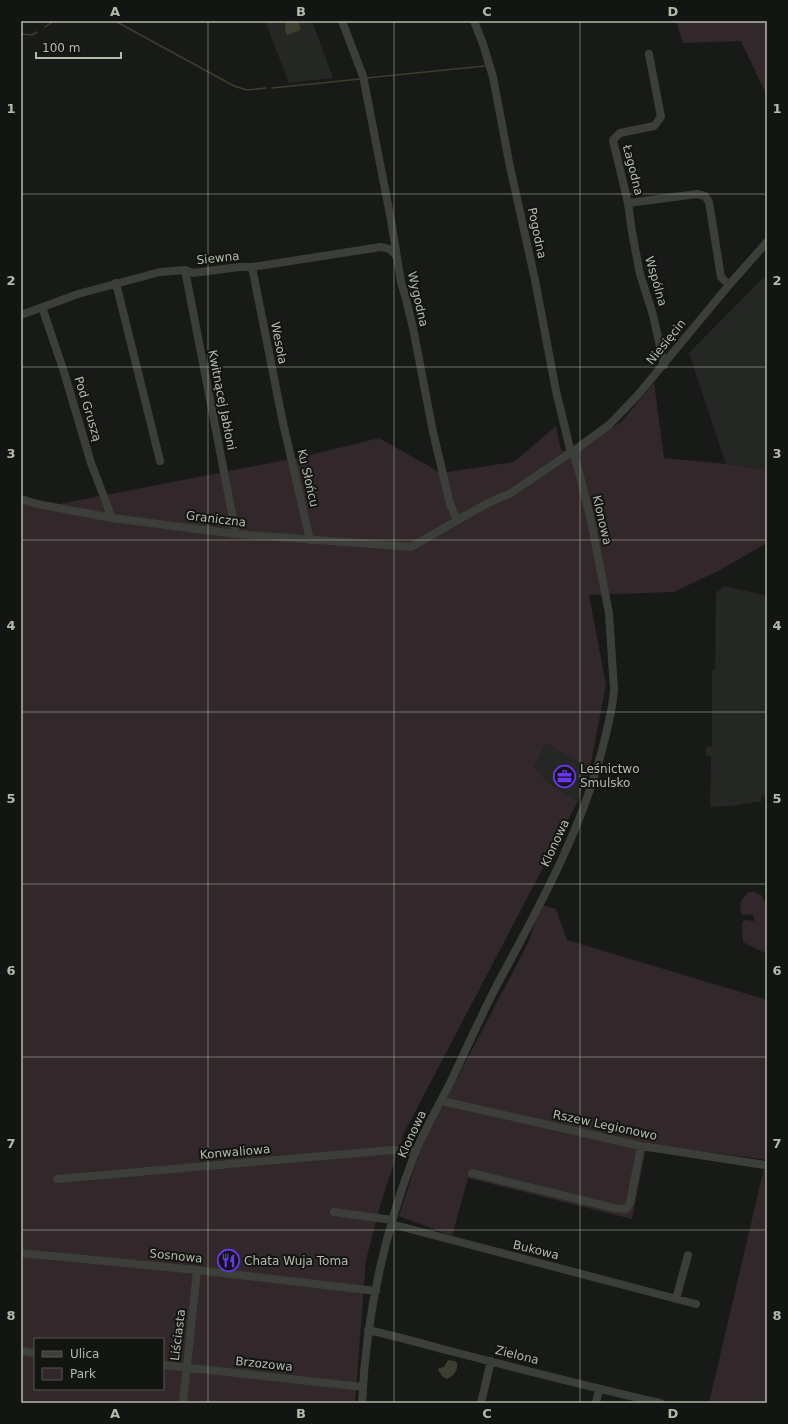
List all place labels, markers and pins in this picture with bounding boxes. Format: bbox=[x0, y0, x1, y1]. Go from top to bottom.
place label: Leśnictwo Smulsko bbox=[580, 762, 640, 790]
office icon: Leśnictwo Smulsko bbox=[551, 763, 577, 789]
restaurant icon: Chata Wuja Toma bbox=[216, 1248, 242, 1274]
place label: Chata Wuja Toma bbox=[244, 1254, 348, 1268]

